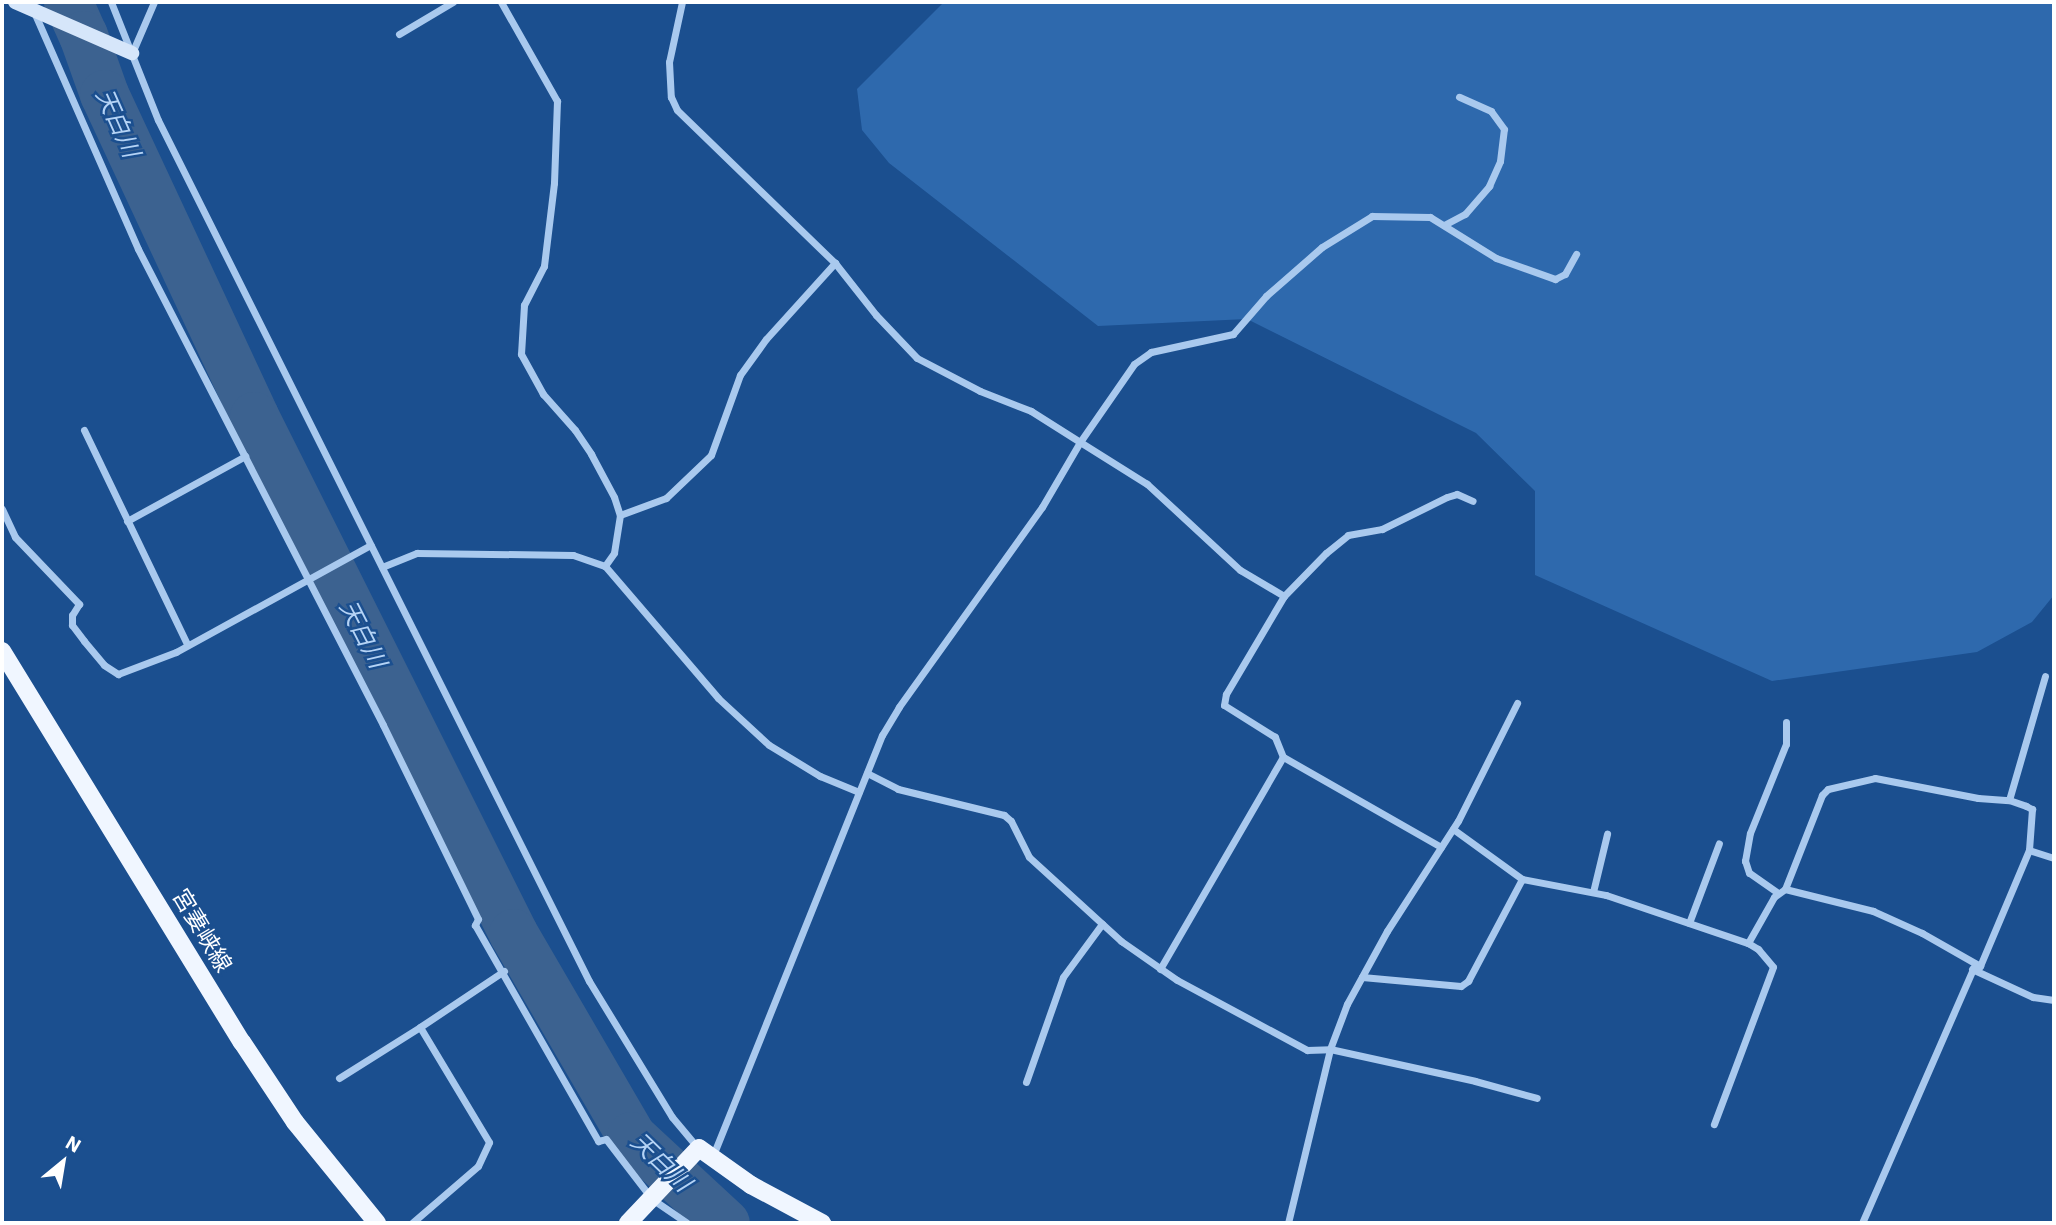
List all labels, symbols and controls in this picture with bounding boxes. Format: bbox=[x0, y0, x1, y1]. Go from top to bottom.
water label: 天白川 bbox=[90, 84, 146, 162]
water label: 天白川 bbox=[334, 595, 392, 673]
street label: 宮妻峡線 bbox=[167, 883, 239, 977]
north arrow bbox=[28, 1127, 98, 1197]
water label: 天白川 bbox=[625, 1127, 697, 1197]
text: N bbox=[62, 1130, 85, 1158]

